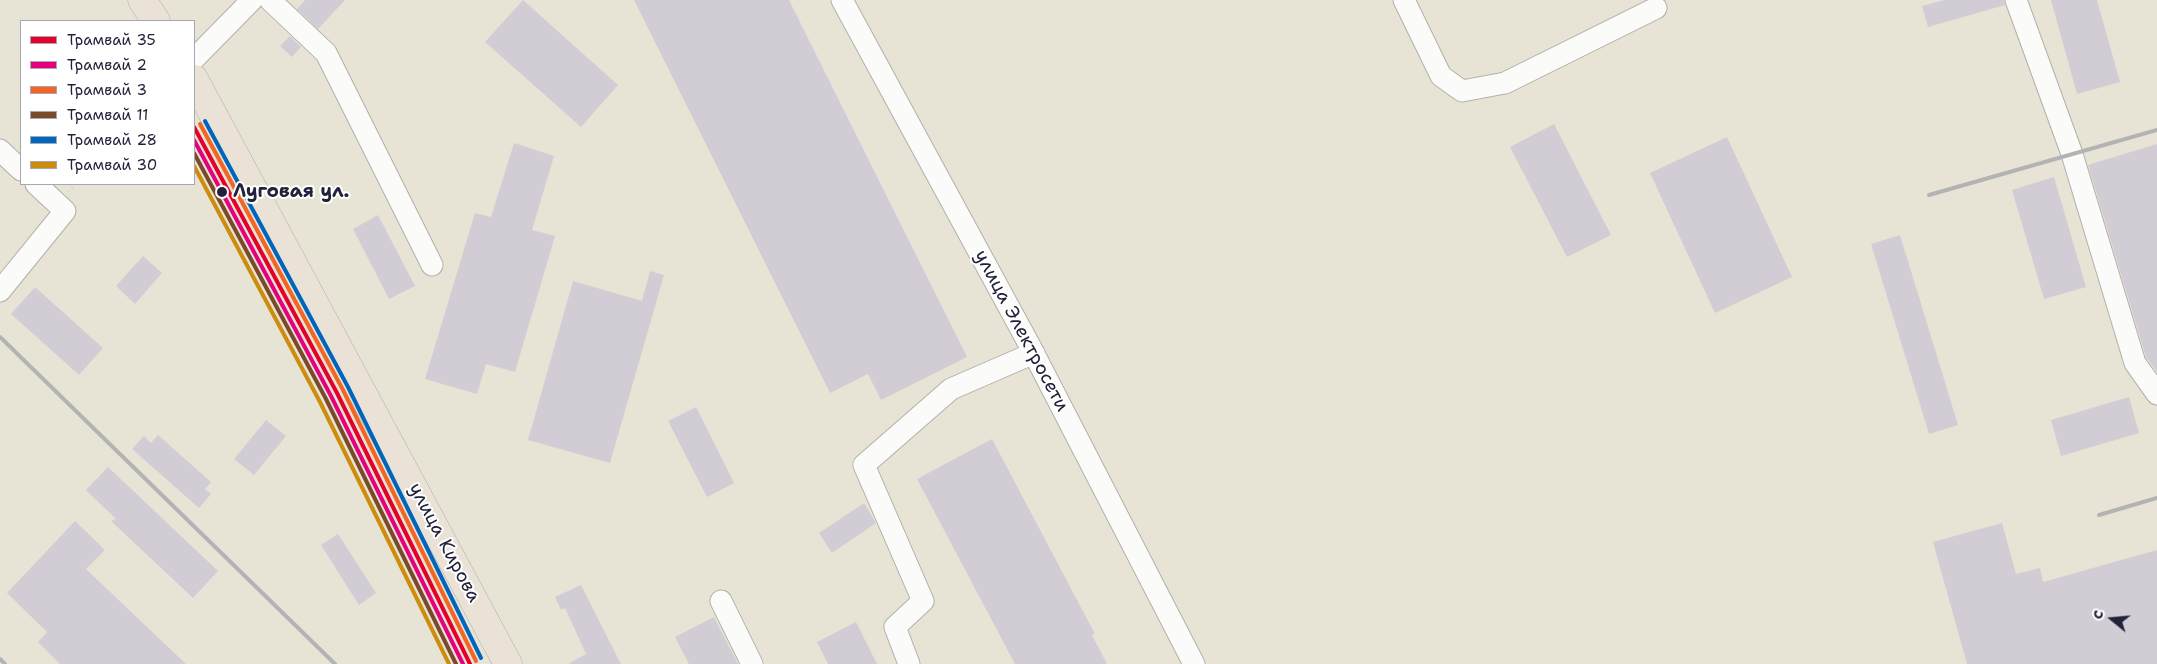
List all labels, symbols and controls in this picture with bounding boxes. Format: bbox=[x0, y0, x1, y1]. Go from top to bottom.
legend bbox=[20, 20, 195, 185]
text: Трамвай 35 bbox=[67, 30, 156, 50]
text: Трамвай 2 bbox=[67, 55, 147, 75]
text: Трамвай 3 bbox=[67, 80, 147, 100]
text: Трамвай 11 bbox=[67, 105, 148, 125]
text: Трамвай 28 bbox=[67, 130, 157, 150]
text: Трамвай 30 bbox=[67, 155, 157, 175]
place label: Луговая ул. bbox=[233, 181, 350, 203]
marker: Луговая ул. bbox=[215, 185, 229, 199]
street label: улица Электросети bbox=[969, 246, 1073, 416]
street label: улица Кирова bbox=[403, 479, 485, 607]
north arrow bbox=[2087, 594, 2137, 644]
text: С bbox=[2088, 608, 2108, 621]

